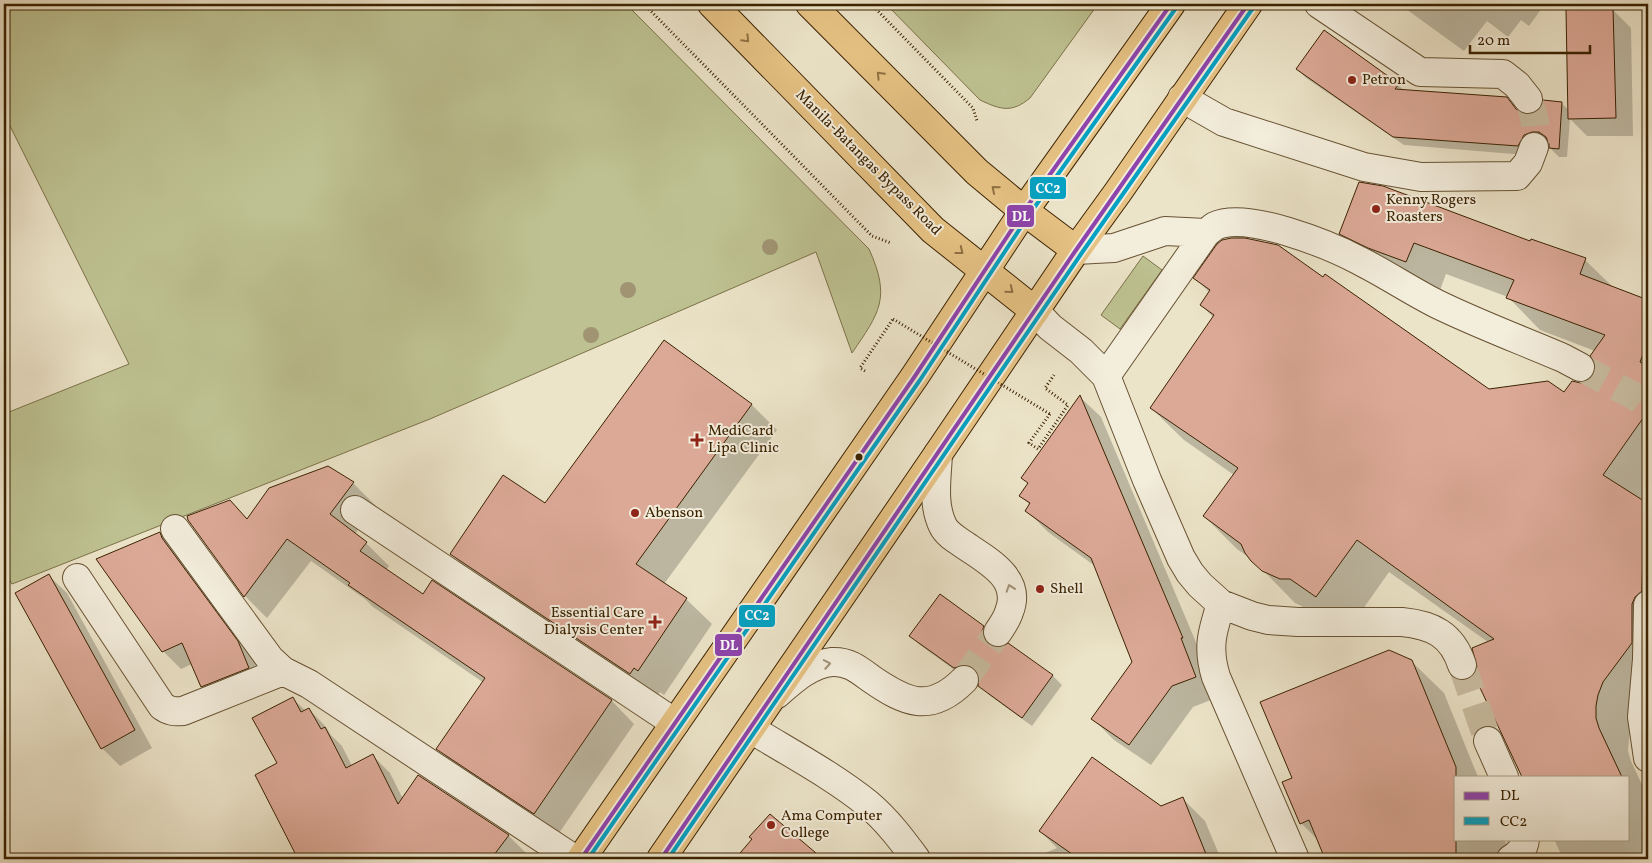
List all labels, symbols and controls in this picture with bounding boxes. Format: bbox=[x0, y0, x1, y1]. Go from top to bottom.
scale bar bbox=[1470, 22, 1590, 54]
text: 20 m bbox=[1477, 31, 1510, 52]
one-way arrow bbox=[740, 33, 749, 42]
place label: Petron bbox=[1362, 70, 1406, 91]
one-way arrow bbox=[877, 71, 886, 80]
marker: Petron bbox=[1346, 74, 1358, 86]
street label: Manila-Batangas Bypass Road bbox=[790, 85, 946, 241]
line badge: CC2 bbox=[1029, 176, 1067, 200]
text: CC2 bbox=[1035, 180, 1061, 199]
one-way arrow bbox=[992, 185, 1001, 194]
place label: Kenny Rogers Roasters bbox=[1386, 190, 1476, 228]
marker: Kenny Rogers Roasters bbox=[1370, 203, 1382, 215]
line badge: DL bbox=[1006, 204, 1035, 228]
text: DL bbox=[1012, 208, 1031, 227]
one-way arrow bbox=[954, 246, 963, 254]
one-way arrow bbox=[1004, 285, 1013, 294]
place label: MediCard Lipa Clinic bbox=[708, 421, 779, 459]
marker: MediCard Lipa Clinic bbox=[690, 433, 704, 447]
unlabelled marker bbox=[854, 452, 864, 462]
place label: Abenson bbox=[645, 503, 703, 524]
marker: Abenson bbox=[629, 507, 641, 519]
place label: Shell bbox=[1050, 579, 1083, 600]
marker: Shell bbox=[1034, 583, 1046, 595]
one-way arrow bbox=[1006, 584, 1016, 593]
place label: Essential Care Dialysis Center bbox=[544, 603, 644, 641]
line badge: CC2 bbox=[738, 604, 776, 628]
text: CC2 bbox=[744, 607, 770, 626]
marker: Essential Care Dialysis Center bbox=[648, 615, 662, 629]
line badge: DL bbox=[714, 633, 743, 657]
text: DL bbox=[720, 637, 739, 656]
one-way arrow bbox=[823, 659, 831, 669]
legend bbox=[1454, 776, 1630, 840]
text: DL bbox=[1500, 786, 1520, 807]
place label: Ama Computer College bbox=[781, 806, 882, 844]
text: CC2 bbox=[1500, 812, 1527, 833]
marker: Ama Computer College bbox=[765, 819, 777, 831]

